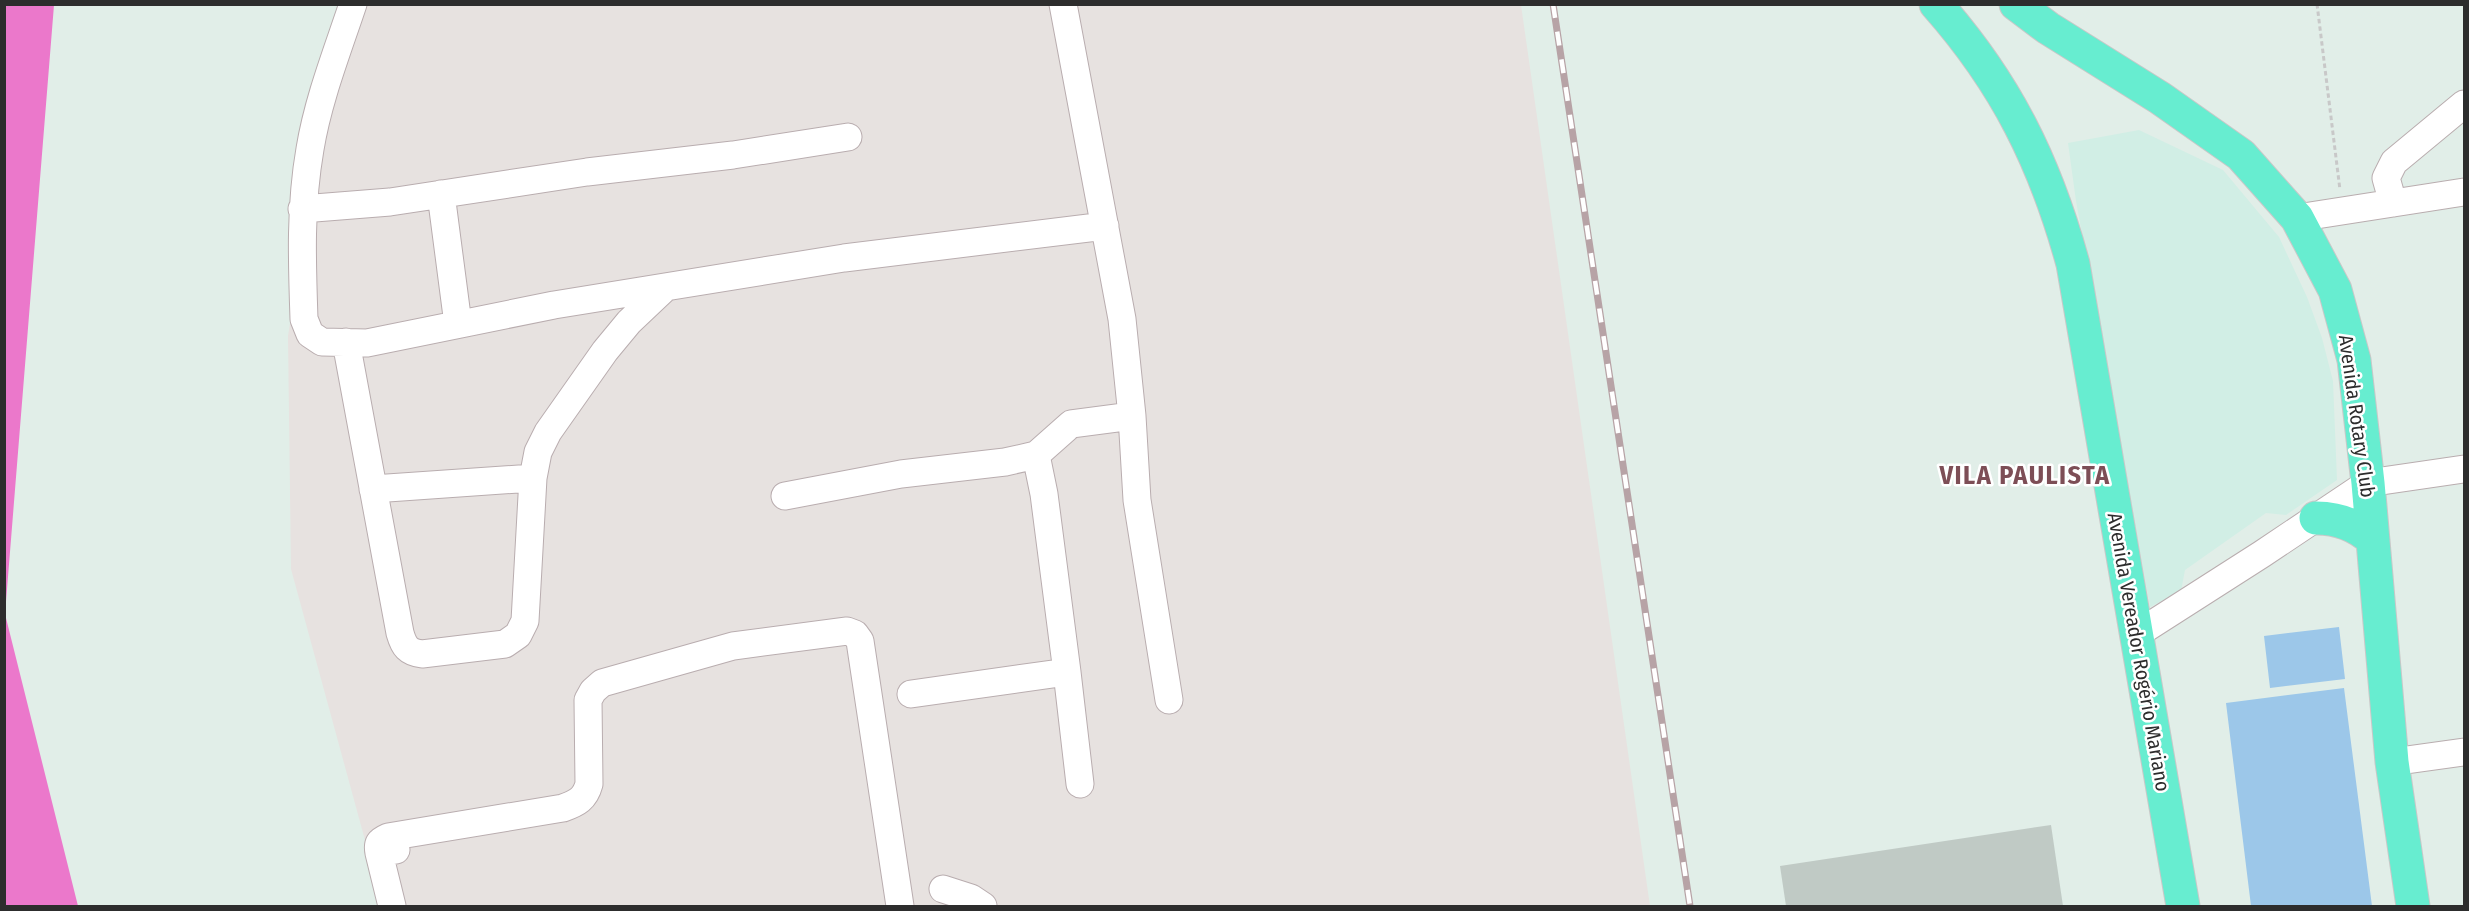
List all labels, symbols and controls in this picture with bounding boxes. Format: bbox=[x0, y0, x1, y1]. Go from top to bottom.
street label: Avenida Rotary Club bbox=[2334, 333, 2380, 499]
district label: VILA PAULISTA bbox=[1938, 460, 2111, 491]
street label: Avenida Vereador Rogério Mariano bbox=[2103, 511, 2175, 793]

